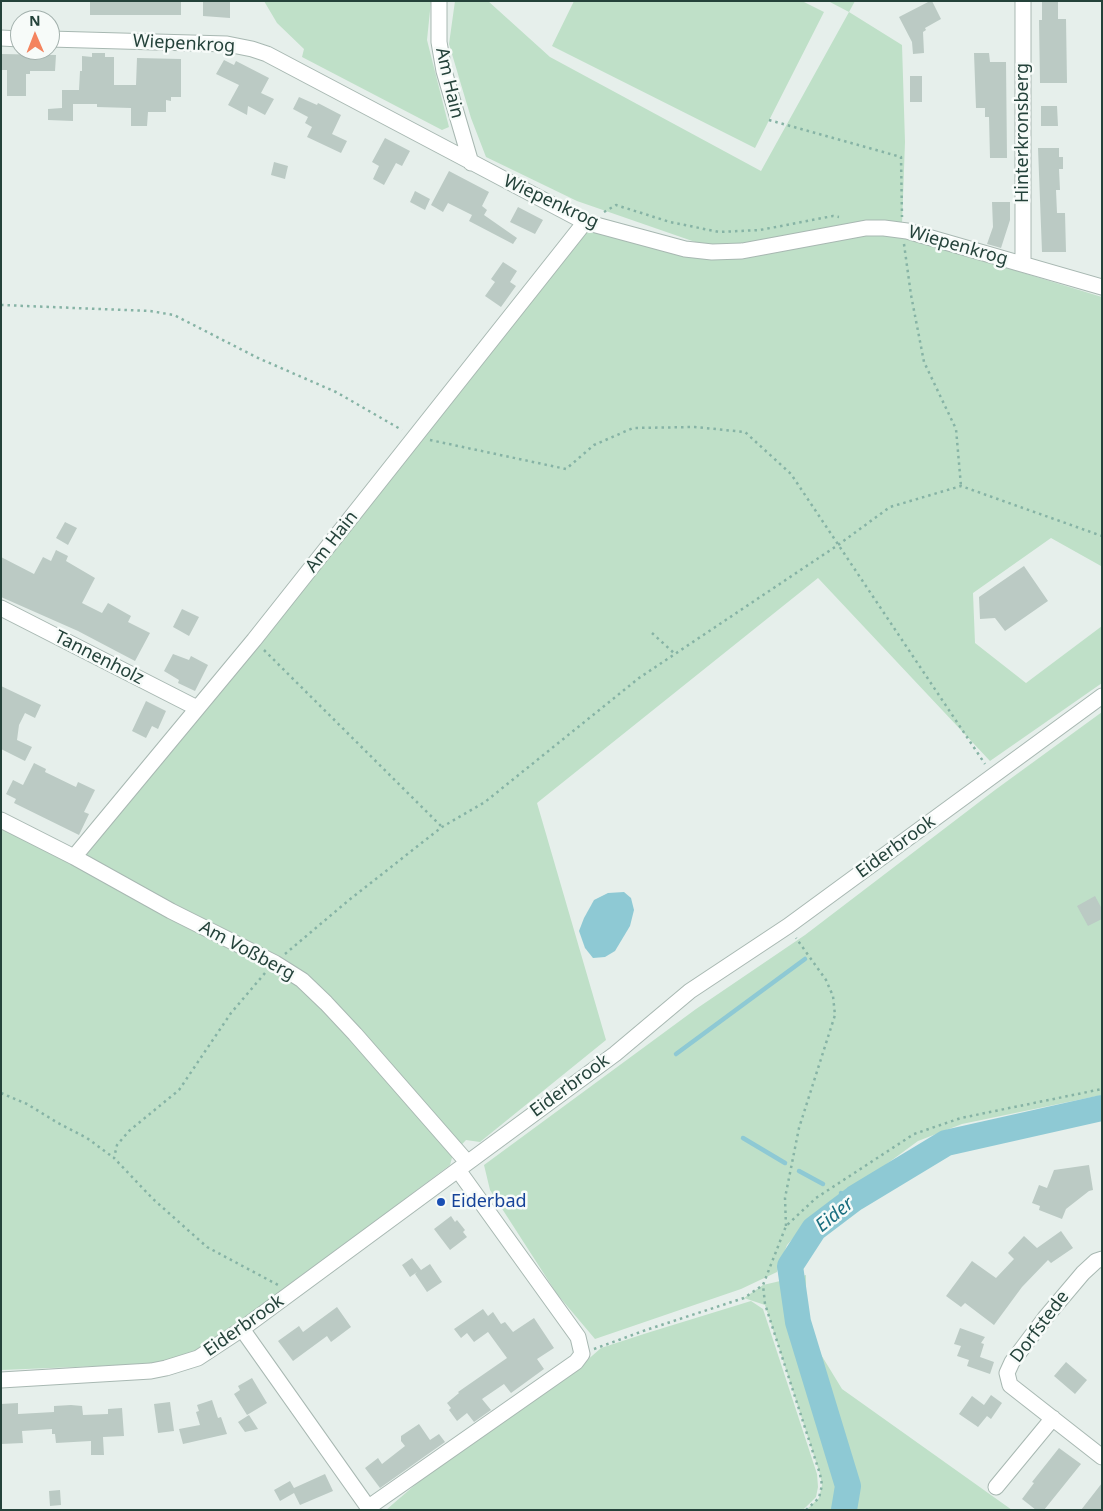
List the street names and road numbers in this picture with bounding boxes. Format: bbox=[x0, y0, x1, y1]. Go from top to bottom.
street label: Wiepenkrog bbox=[132, 31, 236, 57]
street label: Am Hain bbox=[430, 45, 468, 121]
street label: Hinterkronsberg bbox=[1012, 63, 1034, 203]
street label: Wiepenkrog bbox=[500, 171, 602, 233]
street label: Wiepenkrog bbox=[906, 221, 1010, 271]
street label: Am Hain bbox=[301, 507, 363, 577]
street label: Tannenholz bbox=[51, 626, 147, 690]
street label: Eiderbrook bbox=[852, 811, 940, 883]
street label: Am Voßberg bbox=[195, 917, 299, 985]
street label: Eiderbrook bbox=[526, 1050, 614, 1122]
street label: Dorfstede bbox=[1006, 1287, 1074, 1367]
street label: Eiderbrook bbox=[200, 1291, 288, 1361]

